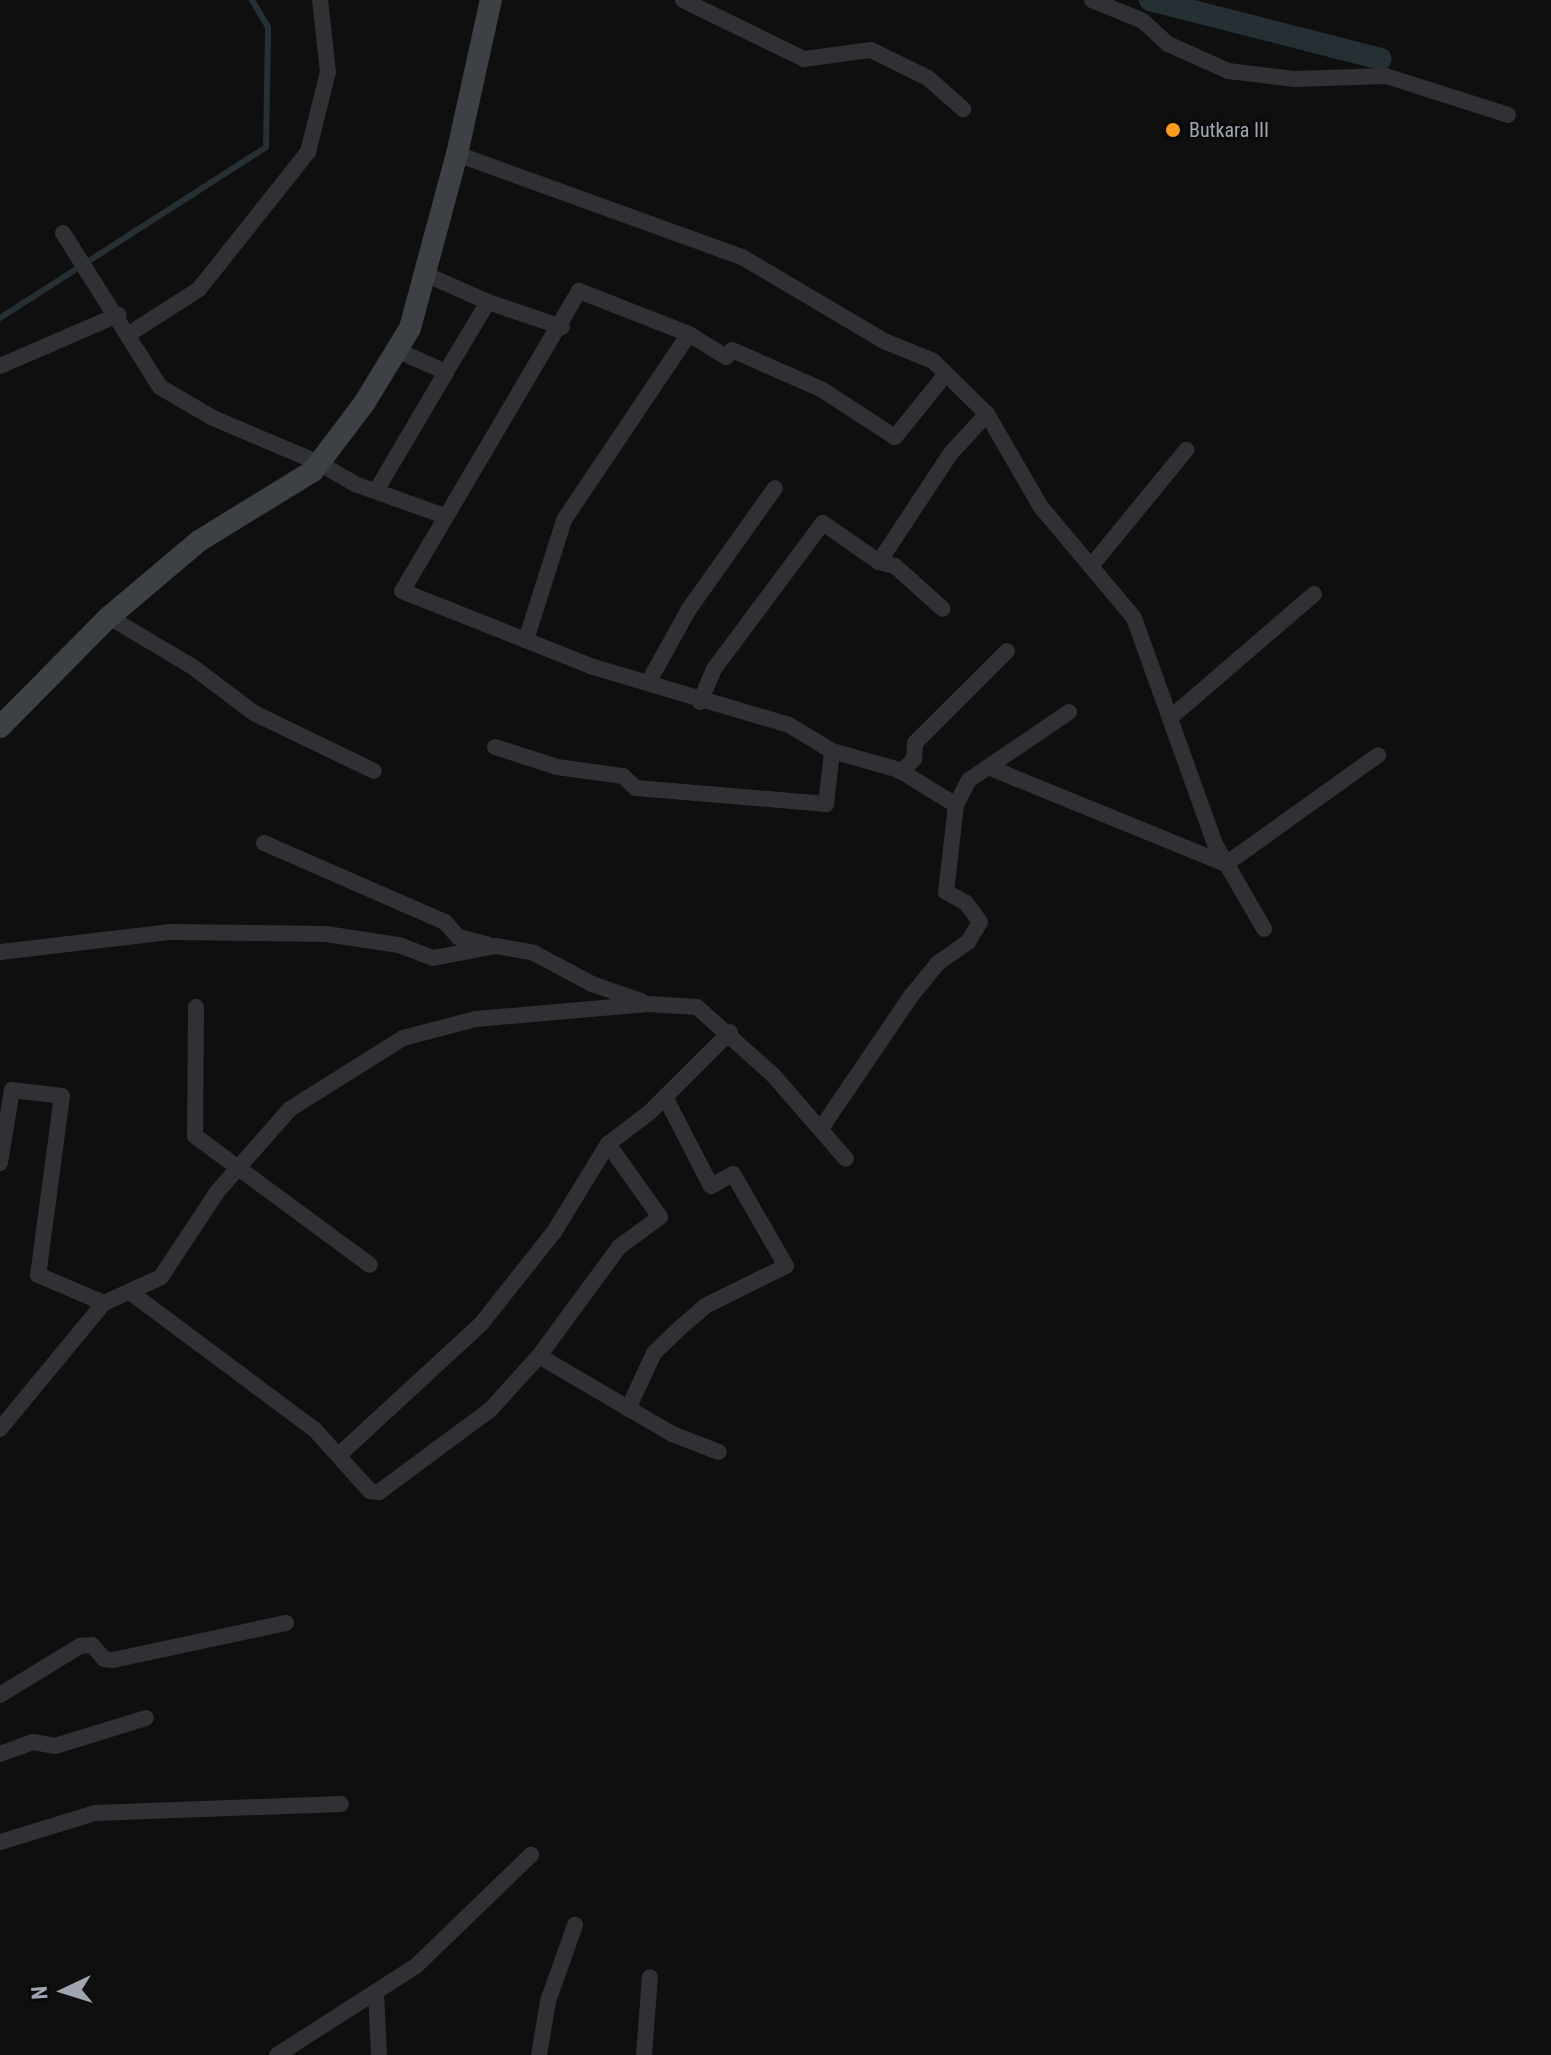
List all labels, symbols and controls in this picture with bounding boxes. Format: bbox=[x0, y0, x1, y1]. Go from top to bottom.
place label: Butkara III bbox=[1189, 118, 1269, 142]
marker: Butkara III bbox=[1164, 121, 1182, 139]
north arrow bbox=[24, 1951, 104, 2031]
text: N bbox=[27, 1985, 53, 2000]

